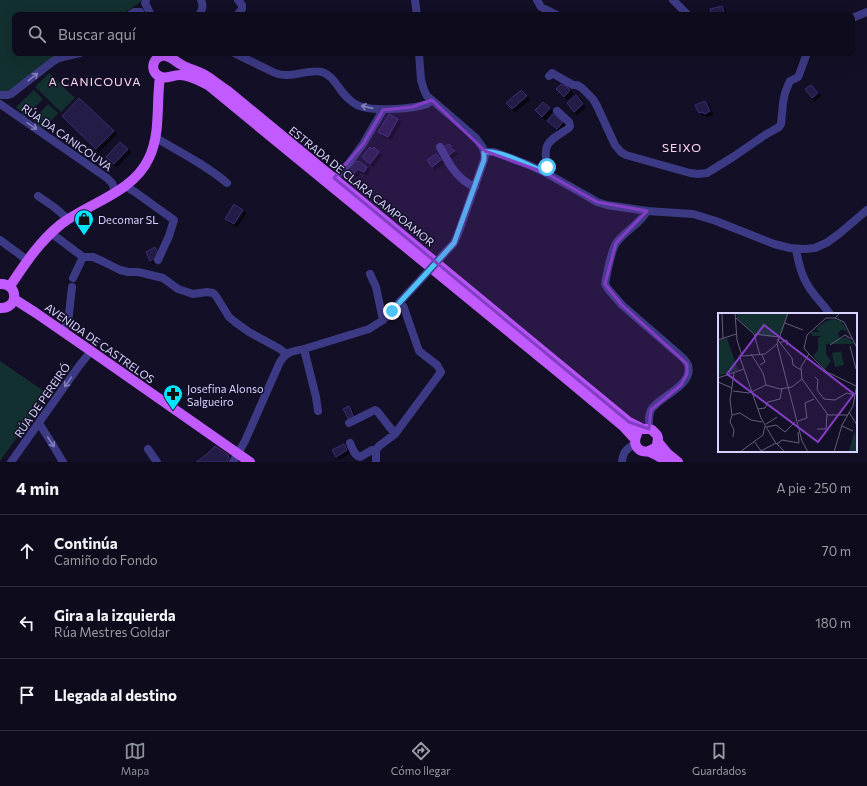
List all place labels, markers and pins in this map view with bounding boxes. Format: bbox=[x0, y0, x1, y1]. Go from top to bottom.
shop icon: Decomar SL bbox=[73, 208, 95, 236]
place label: Decomar SL bbox=[98, 213, 159, 226]
place label: Josefina Alonso Salgueiro bbox=[187, 382, 264, 408]
pharmacy icon: Josefina Alonso Salgueiro bbox=[162, 383, 184, 411]

